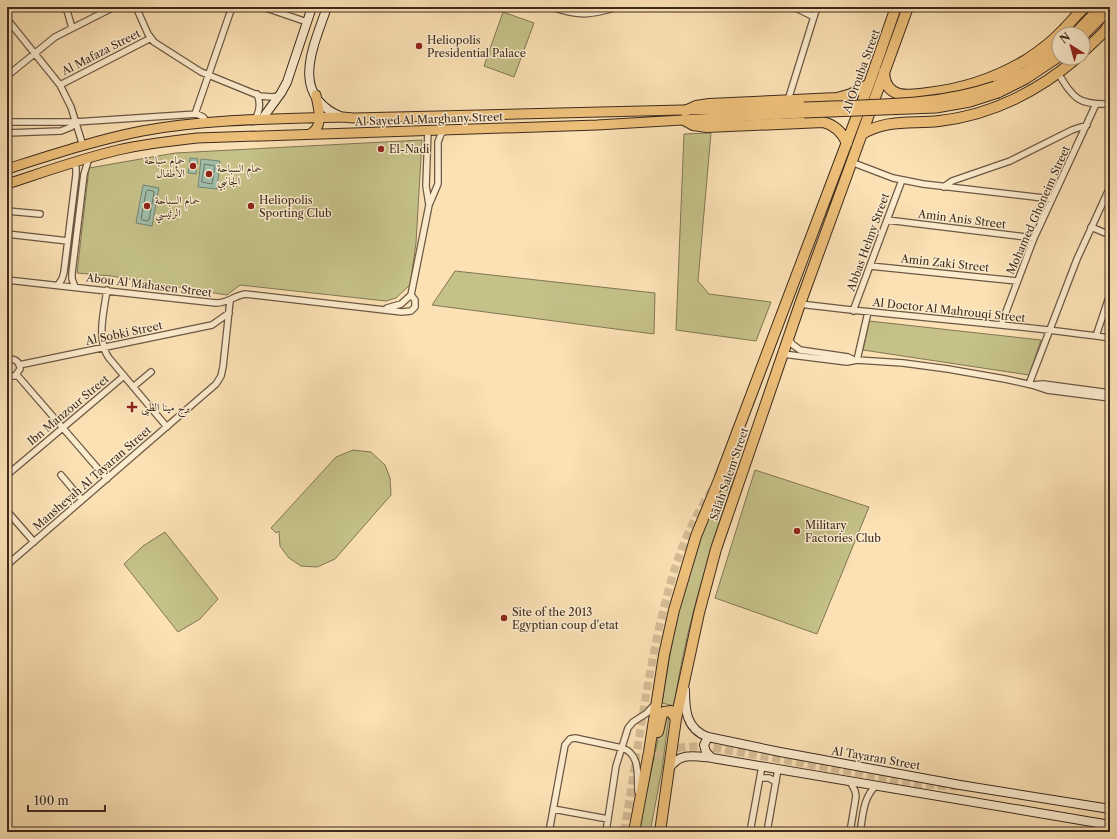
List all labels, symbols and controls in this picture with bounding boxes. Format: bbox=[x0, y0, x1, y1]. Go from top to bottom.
street label: Al Mafaza Street bbox=[58, 26, 143, 78]
north arrow bbox=[1051, 26, 1091, 66]
street label: Al Orouba Street bbox=[839, 27, 883, 116]
text: N bbox=[1057, 29, 1073, 46]
place label: Heliopolis Presidential Palace bbox=[427, 33, 526, 60]
marker: Heliopolis Presidential Palace bbox=[414, 41, 424, 51]
street label: Al Sayed Al Marghany Street bbox=[354, 109, 503, 129]
place label: El-Nadi bbox=[389, 142, 430, 156]
street label: Mohamed Ghoneim Street bbox=[1003, 143, 1073, 277]
marker: El-Nadi bbox=[376, 144, 386, 154]
place label: حمام سباحة الأطفال bbox=[144, 153, 185, 180]
marker: حمام سباحة الأطفال bbox=[188, 161, 198, 171]
place label: حمام السباحة الجانبي bbox=[217, 161, 262, 191]
marker: حمام السباحة الجانبي bbox=[204, 169, 214, 179]
street label: Abbas Helmy Street bbox=[843, 191, 892, 294]
place label: حمام السباحة الرئيسي bbox=[155, 193, 200, 224]
place label: Heliopolis Sporting Club bbox=[259, 193, 332, 220]
marker: حمام السباحة الرئيسي bbox=[142, 201, 152, 211]
marker: Heliopolis Sporting Club bbox=[246, 201, 256, 211]
street label: Amin Anis Street bbox=[916, 207, 1007, 231]
street label: Amin Zaki Street bbox=[899, 251, 990, 275]
street label: Abou Al Mahasen Street bbox=[84, 270, 213, 300]
street label: Al Doctor Al Mahrouqi Street bbox=[871, 295, 1026, 325]
street label: Al Sobki Street bbox=[83, 318, 164, 348]
street label: Ibn Manzour Street bbox=[24, 372, 112, 448]
place label: برج مينا الطبى bbox=[141, 400, 190, 418]
marker: برج مينا الطبى bbox=[126, 401, 138, 413]
street label: Mansheyah Al Tayaran Street bbox=[30, 423, 154, 533]
street label: Salah Salem Street bbox=[707, 426, 751, 522]
place label: Military Factories Club bbox=[805, 518, 881, 545]
marker: Military Factories Club bbox=[792, 526, 802, 536]
place label: Site of the 2013 Egyptian coup d'etat bbox=[512, 605, 619, 632]
marker: Site of the 2013 Egyptian coup d'etat bbox=[499, 613, 509, 623]
street label: Al Tayaran Street bbox=[830, 743, 922, 773]
scale bar bbox=[28, 787, 105, 813]
text: 100 m bbox=[34, 793, 69, 808]

